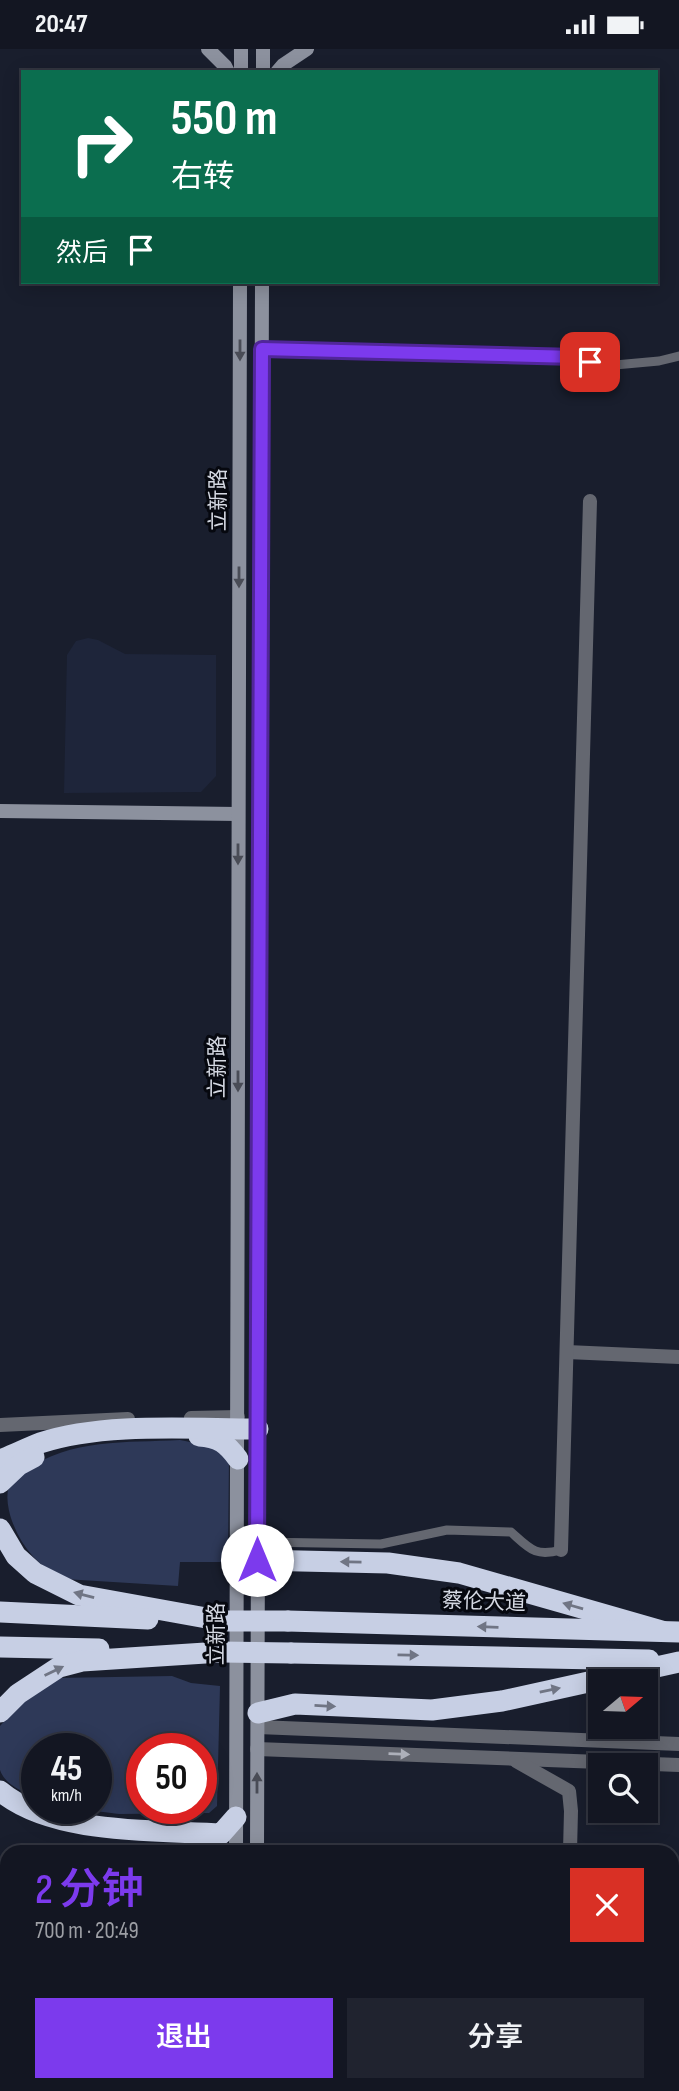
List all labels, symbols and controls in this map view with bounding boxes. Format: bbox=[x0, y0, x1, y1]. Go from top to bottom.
text: 20:47 bbox=[35, 9, 87, 40]
text: 550 m bbox=[171, 90, 277, 149]
icon: right bbox=[56, 98, 147, 189]
text: 右转 bbox=[171, 158, 235, 197]
icon: arrive bbox=[122, 231, 160, 269]
text: 然后 bbox=[56, 238, 108, 269]
pin bbox=[560, 332, 620, 392]
one-way arrow bbox=[234, 339, 246, 361]
icon: arrive bbox=[571, 343, 609, 381]
street label: 立新路 bbox=[206, 469, 231, 532]
one-way arrow bbox=[233, 567, 245, 589]
one-way arrow bbox=[232, 843, 244, 865]
street label: 立新路 bbox=[205, 1036, 230, 1099]
one-way arrow bbox=[232, 1071, 244, 1093]
position arrow bbox=[220, 1523, 294, 1597]
one-way arrow bbox=[339, 1556, 361, 1568]
street label: 蔡伦大道 bbox=[442, 1588, 526, 1616]
one-way arrow bbox=[73, 1589, 95, 1600]
one-way arrow bbox=[562, 1600, 583, 1610]
street label: 立新路 bbox=[204, 1603, 229, 1666]
one-way arrow bbox=[477, 1621, 499, 1632]
one-way arrow bbox=[397, 1650, 419, 1661]
one-way arrow bbox=[44, 1665, 64, 1677]
north arrow bbox=[588, 1669, 658, 1739]
map controls bbox=[588, 1669, 658, 1823]
one-way arrow bbox=[539, 1684, 561, 1695]
one-way arrow bbox=[314, 1700, 336, 1711]
speed limit sign: 50 bbox=[126, 1733, 217, 1824]
text: 45 bbox=[51, 1748, 82, 1791]
one-way arrow bbox=[388, 1749, 410, 1760]
button: search bbox=[588, 1753, 658, 1823]
one-way arrow bbox=[251, 1772, 263, 1794]
text: km/h bbox=[51, 1785, 82, 1806]
text: 2 分钟 bbox=[35, 1865, 144, 1916]
button: close bbox=[570, 1868, 644, 1942]
text: 700 m · 20:49 bbox=[35, 1917, 139, 1945]
button: 退出 bbox=[35, 1998, 333, 2078]
button: 分享 bbox=[347, 1998, 644, 2078]

